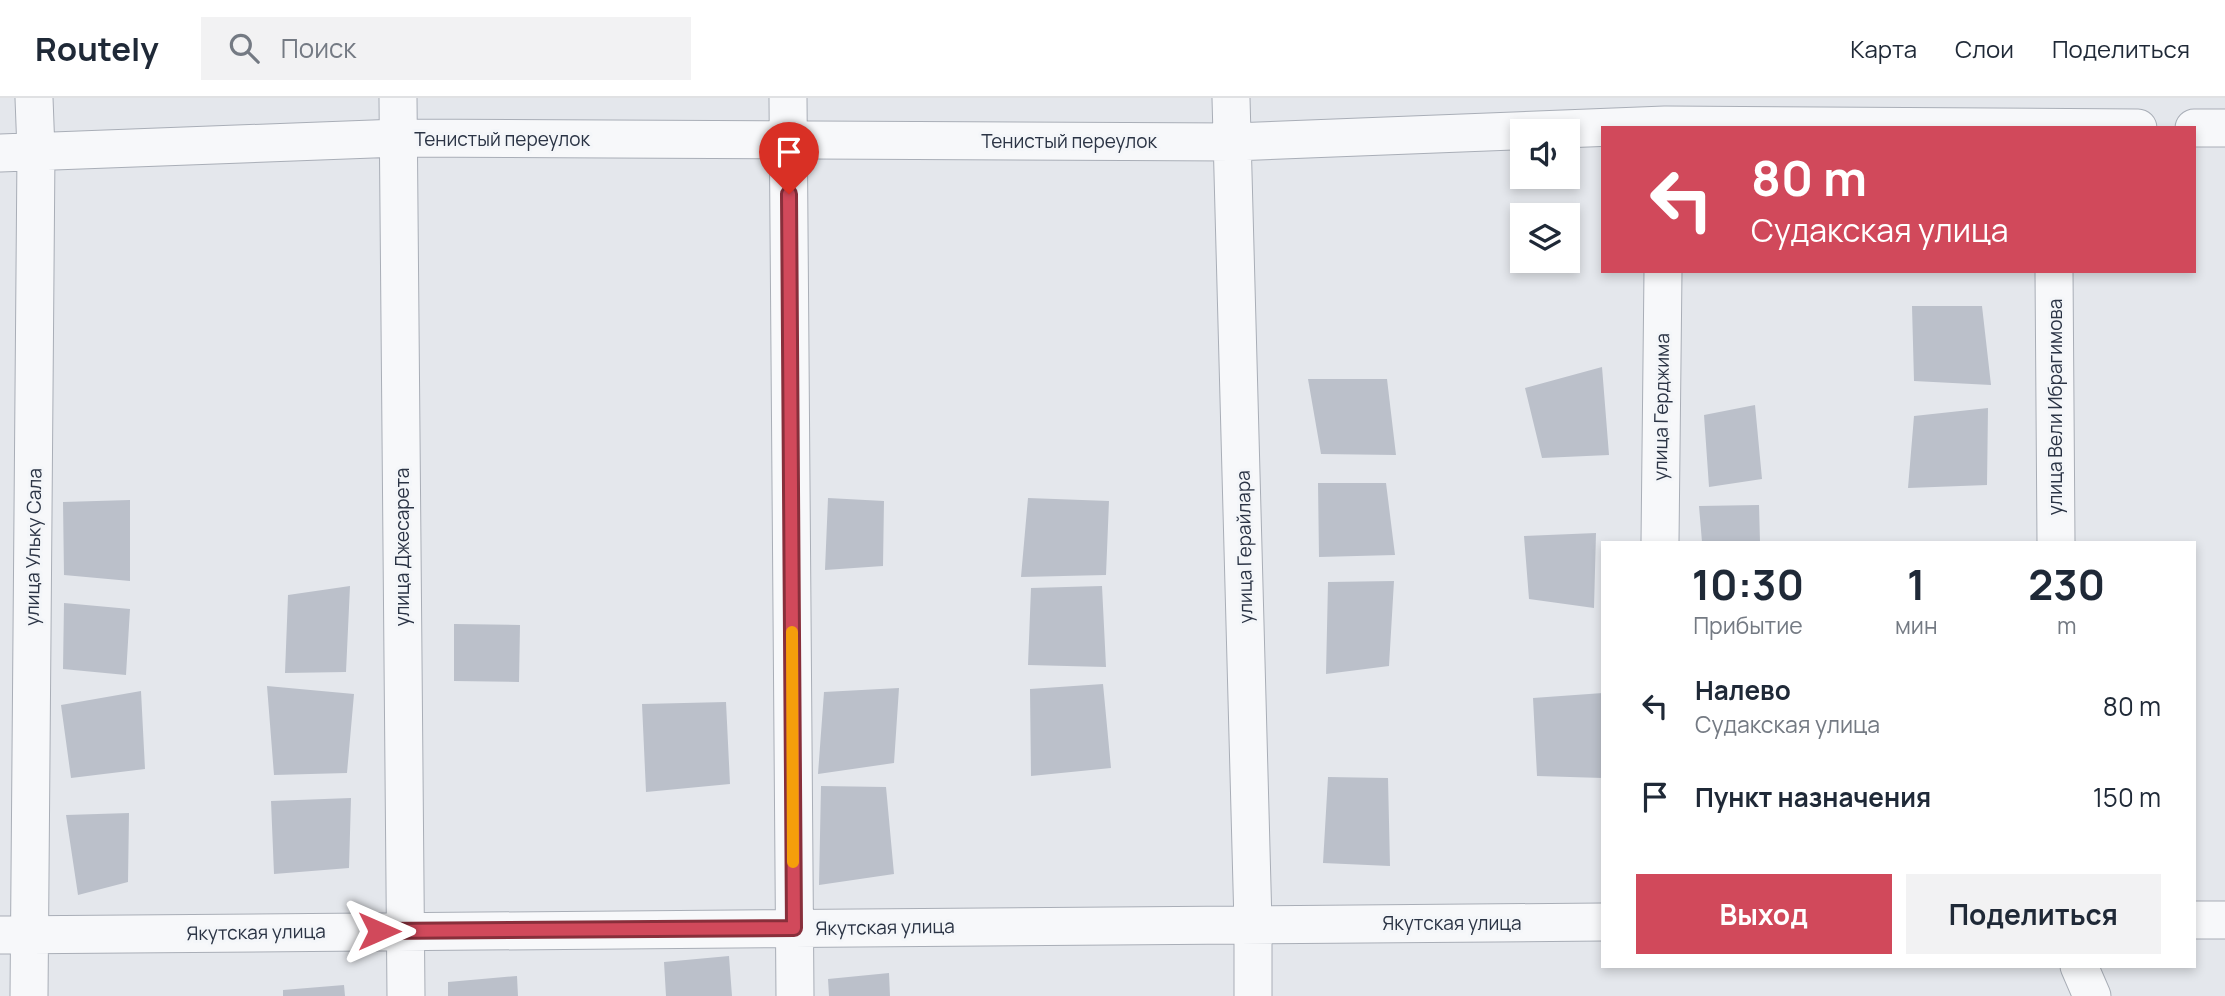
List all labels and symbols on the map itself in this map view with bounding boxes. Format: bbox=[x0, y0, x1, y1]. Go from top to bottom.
pin bbox=[759, 122, 819, 194]
street label: Тенистый переулок bbox=[414, 126, 590, 152]
street label: Тенистый переулок bbox=[981, 128, 1157, 154]
street label: улица Вели Ибрагимова bbox=[2042, 299, 2068, 515]
street label: улица Герджима bbox=[1647, 333, 1675, 481]
street label: улица Ульку Сала bbox=[19, 468, 47, 626]
street label: улица Джесарета bbox=[389, 468, 415, 626]
street label: улица Герайлара bbox=[1230, 470, 1258, 624]
position arrow bbox=[342, 894, 416, 968]
street label: Якутская улица bbox=[1382, 910, 1522, 936]
street label: Якутская улица bbox=[815, 913, 955, 941]
street label: Якутская улица bbox=[186, 918, 326, 946]

